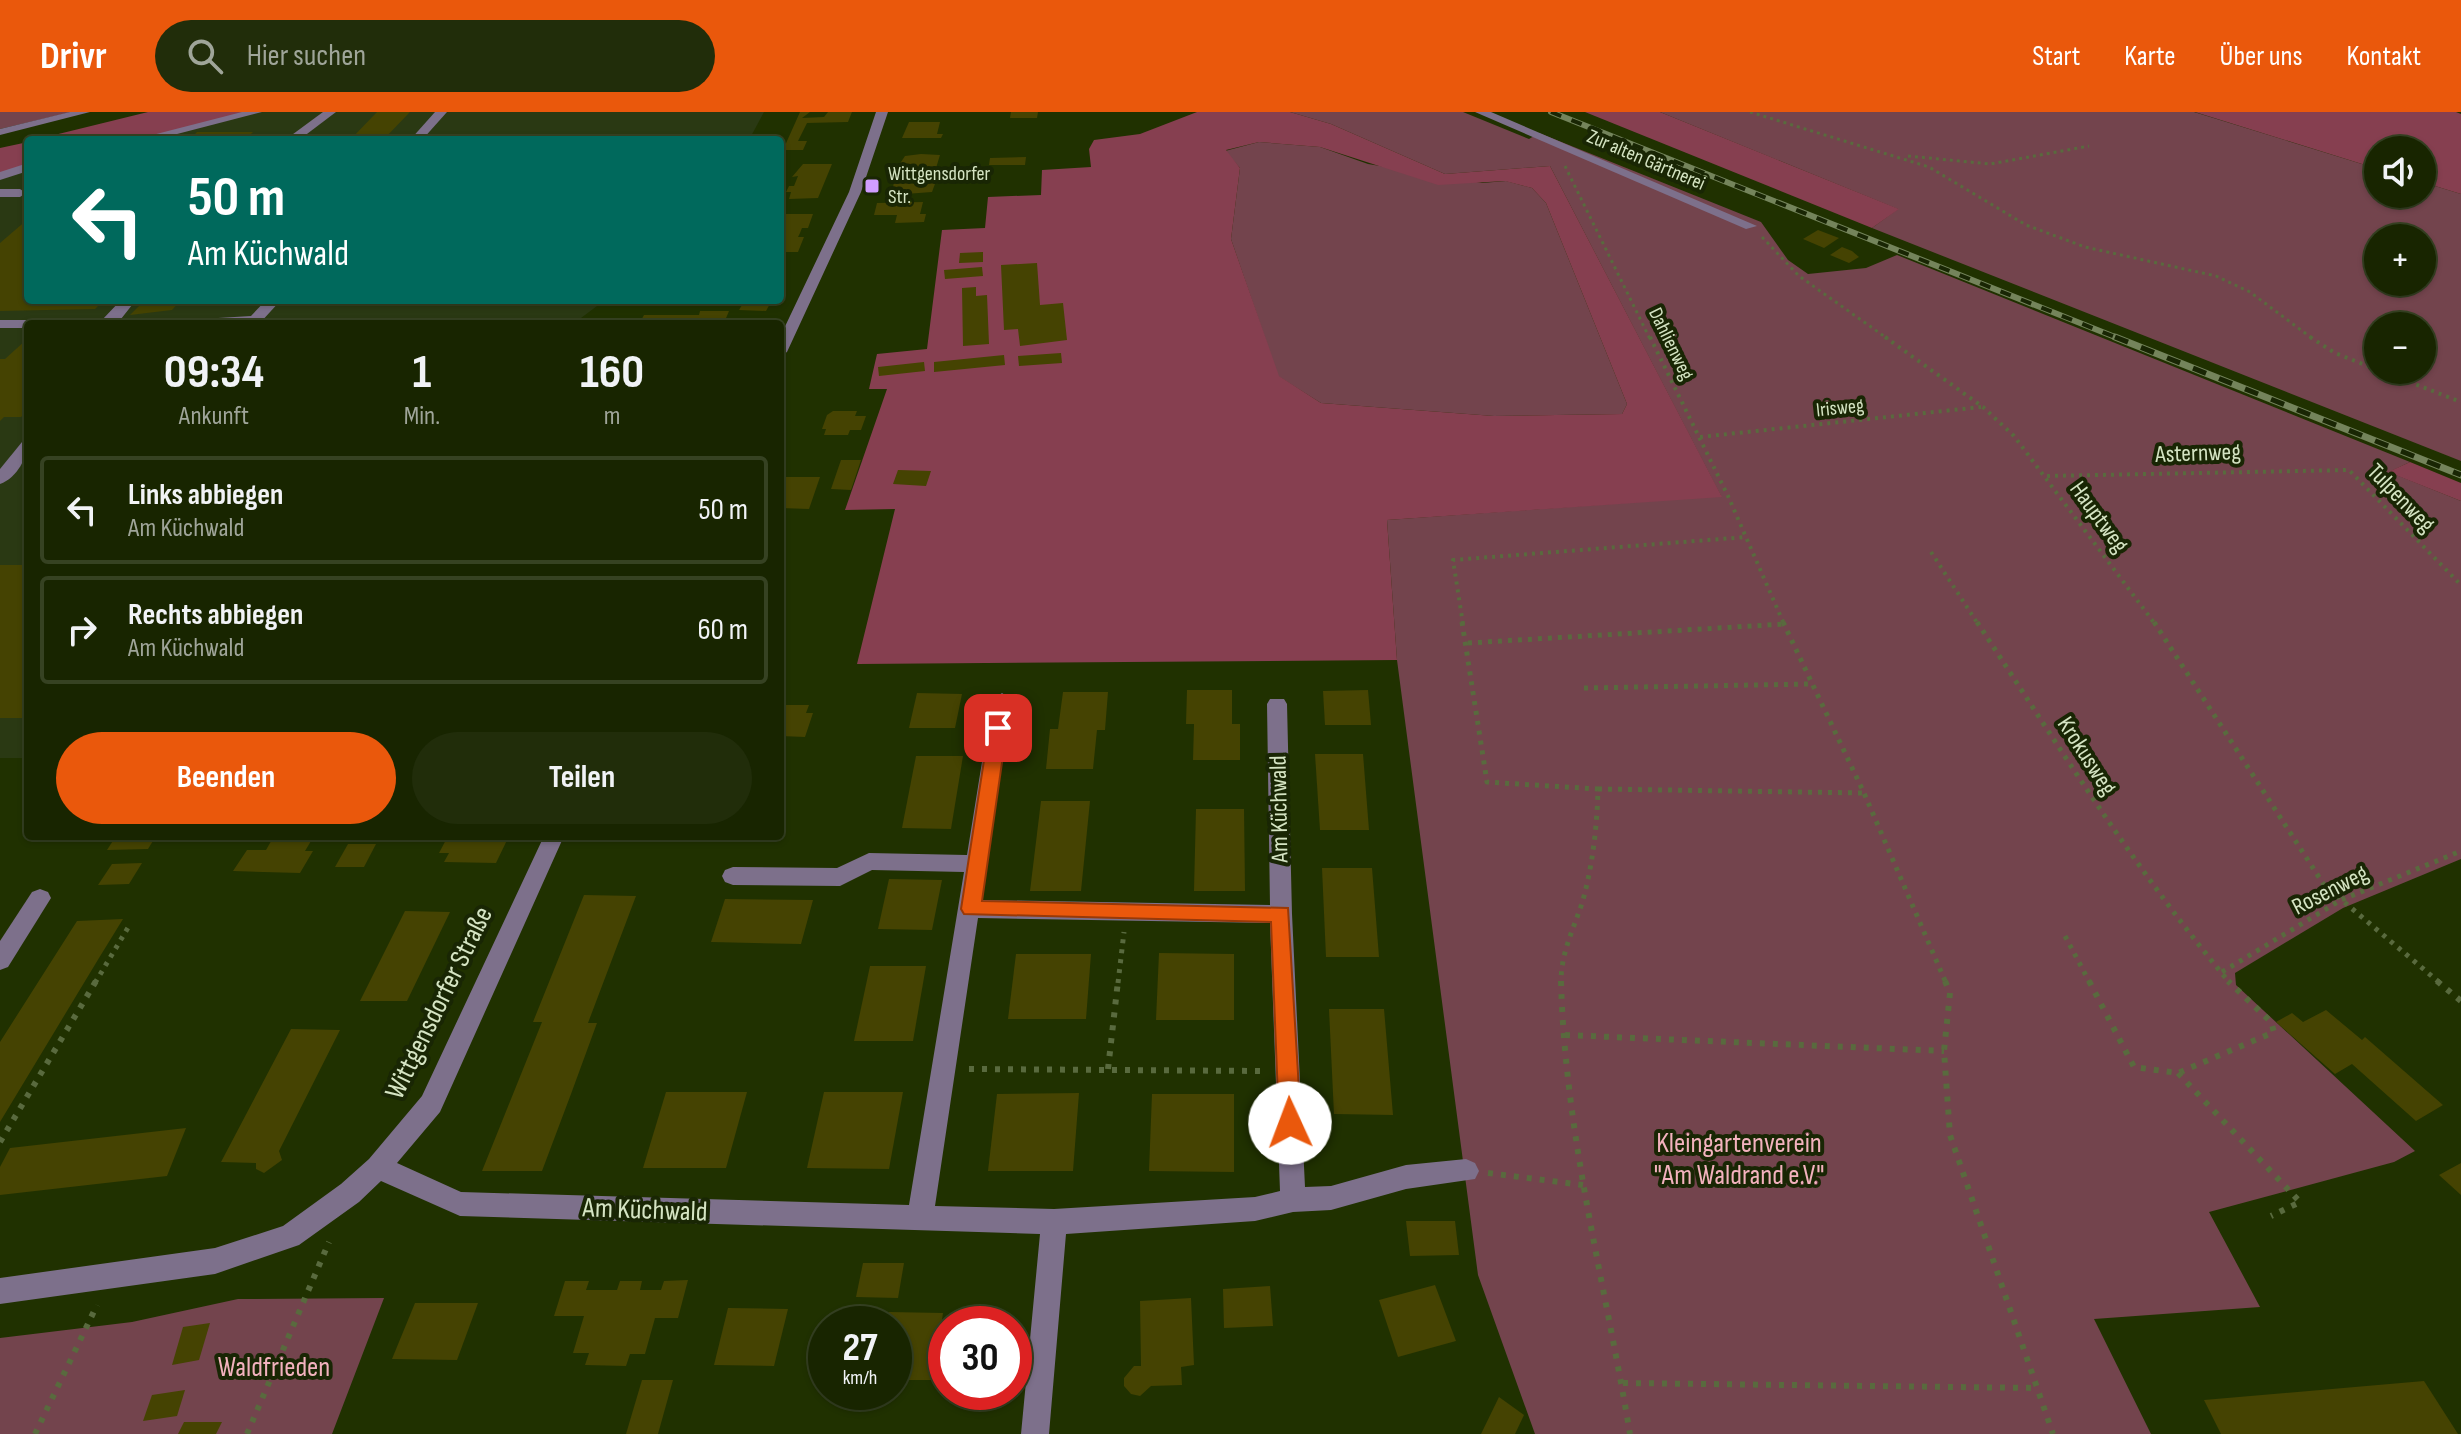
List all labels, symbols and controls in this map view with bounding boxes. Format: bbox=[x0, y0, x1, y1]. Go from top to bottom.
search box bbox=[155, 20, 715, 92]
text: Drivr bbox=[40, 34, 107, 79]
icon: search bbox=[183, 34, 227, 78]
text: Hier suchen bbox=[247, 38, 366, 74]
text: Start bbox=[2032, 40, 2080, 73]
text: Karte bbox=[2124, 40, 2176, 73]
text: Über uns bbox=[2220, 40, 2303, 73]
text: Kontakt bbox=[2347, 40, 2421, 73]
street label: Zur alten Gärtnerei bbox=[1583, 124, 1709, 196]
map controls bbox=[2364, 136, 2436, 384]
button: sound bbox=[2364, 136, 2436, 208]
place label: Wittgensdorfer Str. bbox=[888, 162, 991, 209]
text: 50 m bbox=[188, 165, 285, 232]
icon: left bbox=[56, 168, 160, 272]
marker: Wittgensdorfer Str. bbox=[863, 177, 881, 195]
button: + bbox=[2364, 224, 2436, 296]
text: Am Küchwald bbox=[188, 233, 349, 276]
street label: Dahlienweg bbox=[1643, 304, 1699, 384]
button: − bbox=[2364, 312, 2436, 384]
text: 09:34 bbox=[164, 344, 264, 401]
text: 1 bbox=[413, 344, 431, 401]
text: 160 bbox=[580, 344, 644, 401]
street label: Irisweg bbox=[1815, 394, 1865, 422]
text: Ankunft bbox=[179, 401, 249, 432]
text: Min. bbox=[404, 401, 440, 432]
text: m bbox=[604, 401, 620, 432]
street label: Asternweg bbox=[2154, 437, 2241, 469]
street label: Tulpenweg bbox=[2361, 457, 2441, 539]
street label: Hauptweg bbox=[2063, 476, 2135, 558]
text: Links abbiegen bbox=[128, 477, 283, 513]
icon: left bbox=[60, 488, 104, 532]
text: 50 m bbox=[699, 492, 748, 528]
text: Am Küchwald bbox=[128, 513, 244, 544]
text: Rechts abbiegen bbox=[128, 597, 303, 633]
icon: right bbox=[60, 608, 104, 652]
text: 60 m bbox=[697, 612, 748, 648]
text: Am Küchwald bbox=[128, 633, 244, 664]
pin bbox=[964, 694, 1032, 762]
icon: arrive bbox=[976, 706, 1020, 750]
street label: Krokusweg bbox=[2051, 711, 2123, 801]
button: Beenden bbox=[56, 732, 396, 824]
button: Teilen bbox=[412, 732, 752, 824]
street label: Am Küchwald bbox=[1264, 755, 1294, 864]
street label: Rosenweg bbox=[2287, 858, 2373, 922]
street label: Wittgensdorfer Straße bbox=[378, 902, 500, 1104]
position arrow bbox=[1248, 1081, 1332, 1165]
park label: Kleingartenverein "Am Waldrand e.V." bbox=[1654, 1127, 1824, 1192]
street label: Am Küchwald bbox=[581, 1191, 708, 1229]
speed limit sign: 30 bbox=[928, 1306, 1032, 1410]
text: 27 bbox=[843, 1324, 877, 1372]
park label: Waldfrieden bbox=[218, 1351, 330, 1384]
text: km/h bbox=[843, 1366, 877, 1390]

